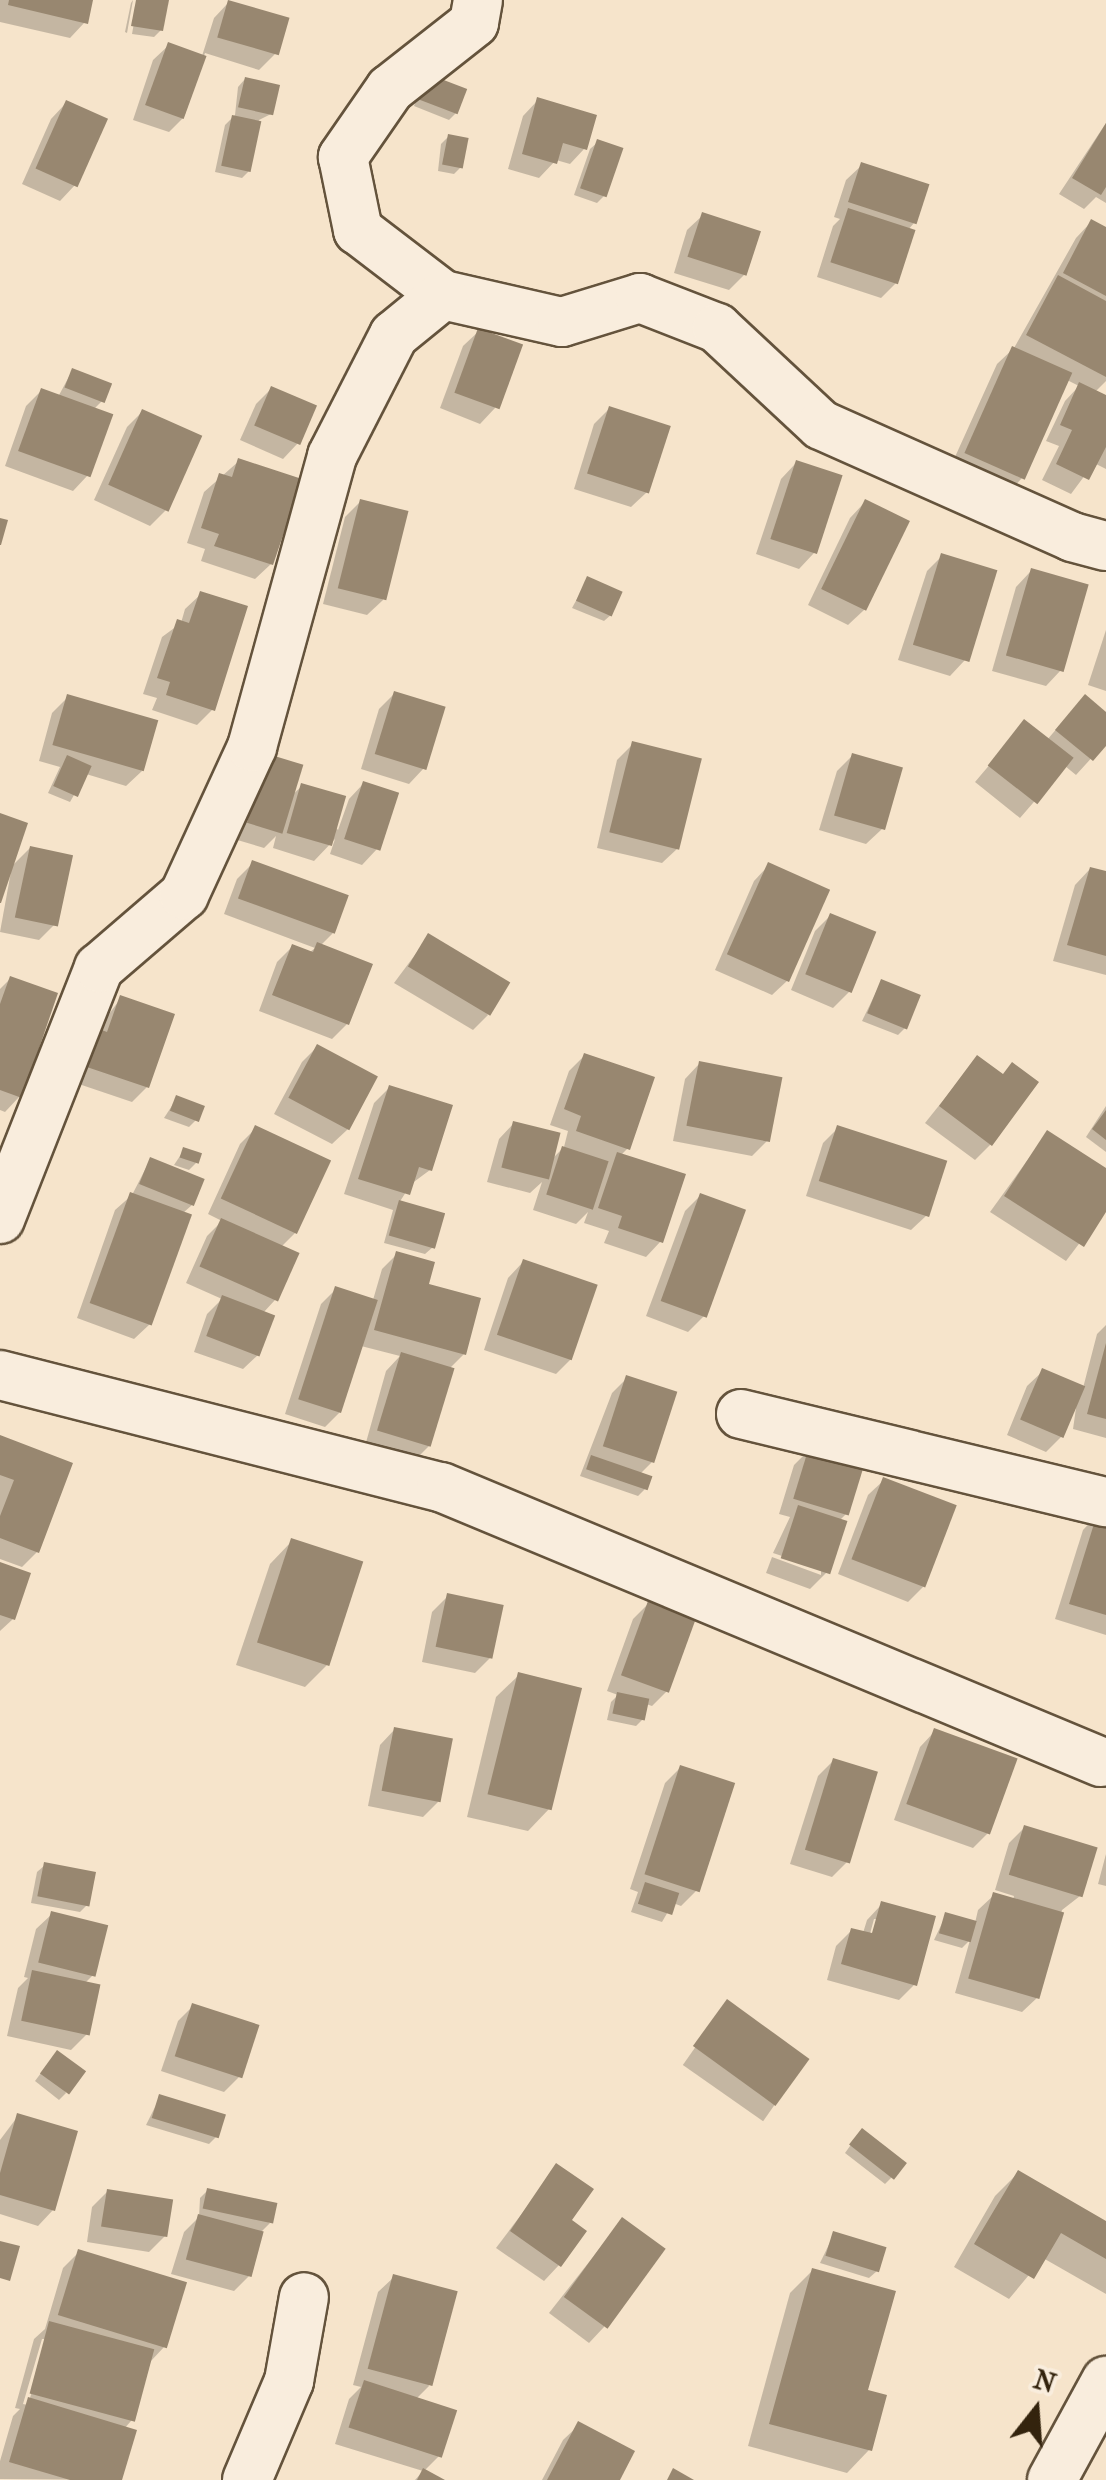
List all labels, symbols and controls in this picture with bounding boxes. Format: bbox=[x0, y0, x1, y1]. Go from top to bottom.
north arrow bbox=[986, 2360, 1086, 2460]
text: N bbox=[1030, 2362, 1060, 2400]

